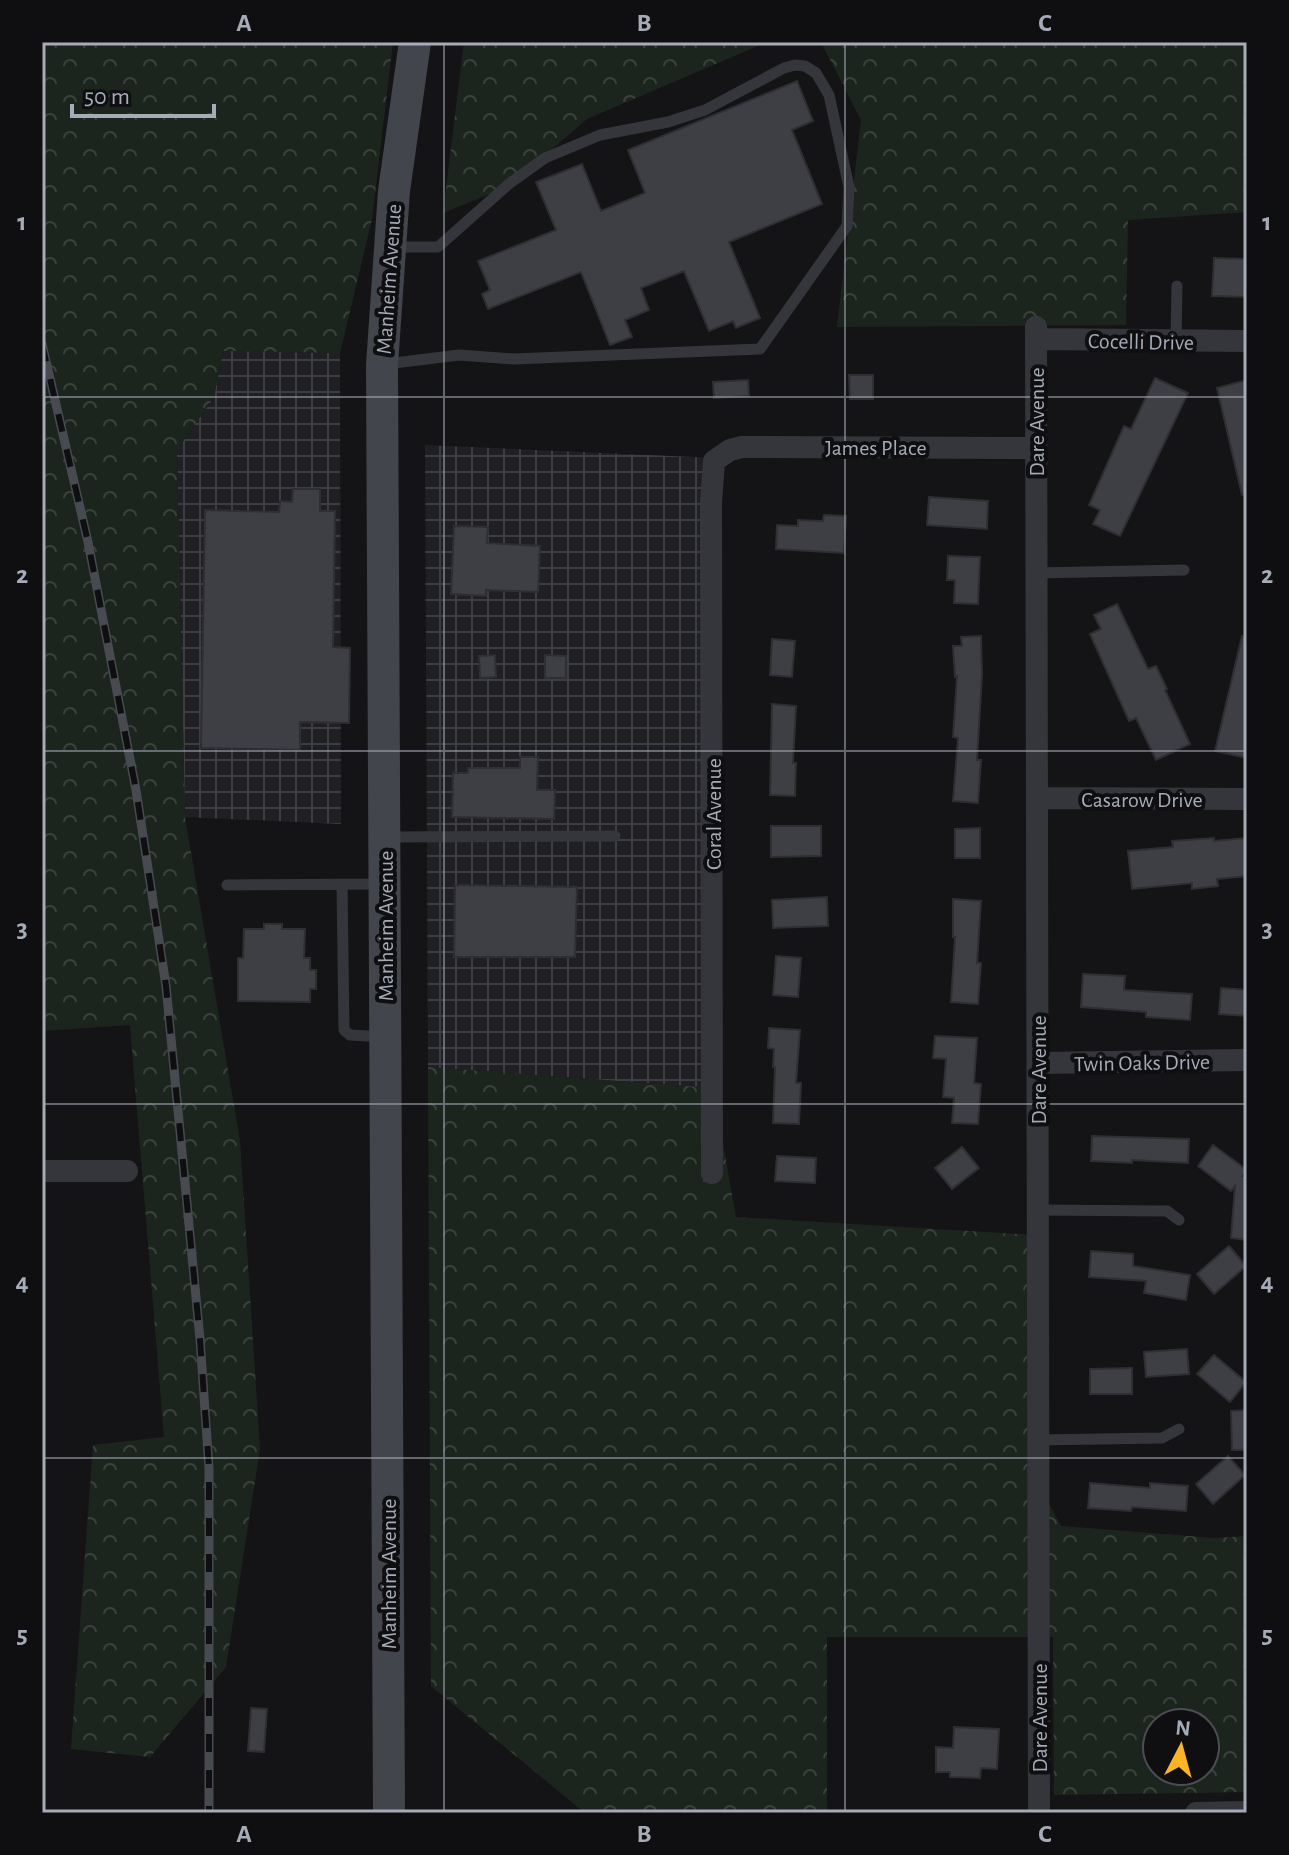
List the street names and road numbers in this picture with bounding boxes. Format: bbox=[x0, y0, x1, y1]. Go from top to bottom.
street label: Manheim Avenue bbox=[373, 203, 405, 355]
street label: Cocelli Drive bbox=[1088, 330, 1194, 354]
street label: Dare Avenue bbox=[1026, 367, 1048, 477]
street label: James Place bbox=[825, 437, 927, 459]
street label: Coral Avenue bbox=[703, 758, 725, 870]
street label: Casarow Drive bbox=[1081, 789, 1203, 811]
street label: Manheim Avenue bbox=[375, 851, 397, 1001]
street label: Dare Avenue bbox=[1028, 1015, 1050, 1125]
street label: Twin Oaks Drive bbox=[1074, 1051, 1210, 1075]
street label: Manheim Avenue bbox=[378, 1499, 400, 1649]
street label: Dare Avenue bbox=[1029, 1663, 1051, 1773]

